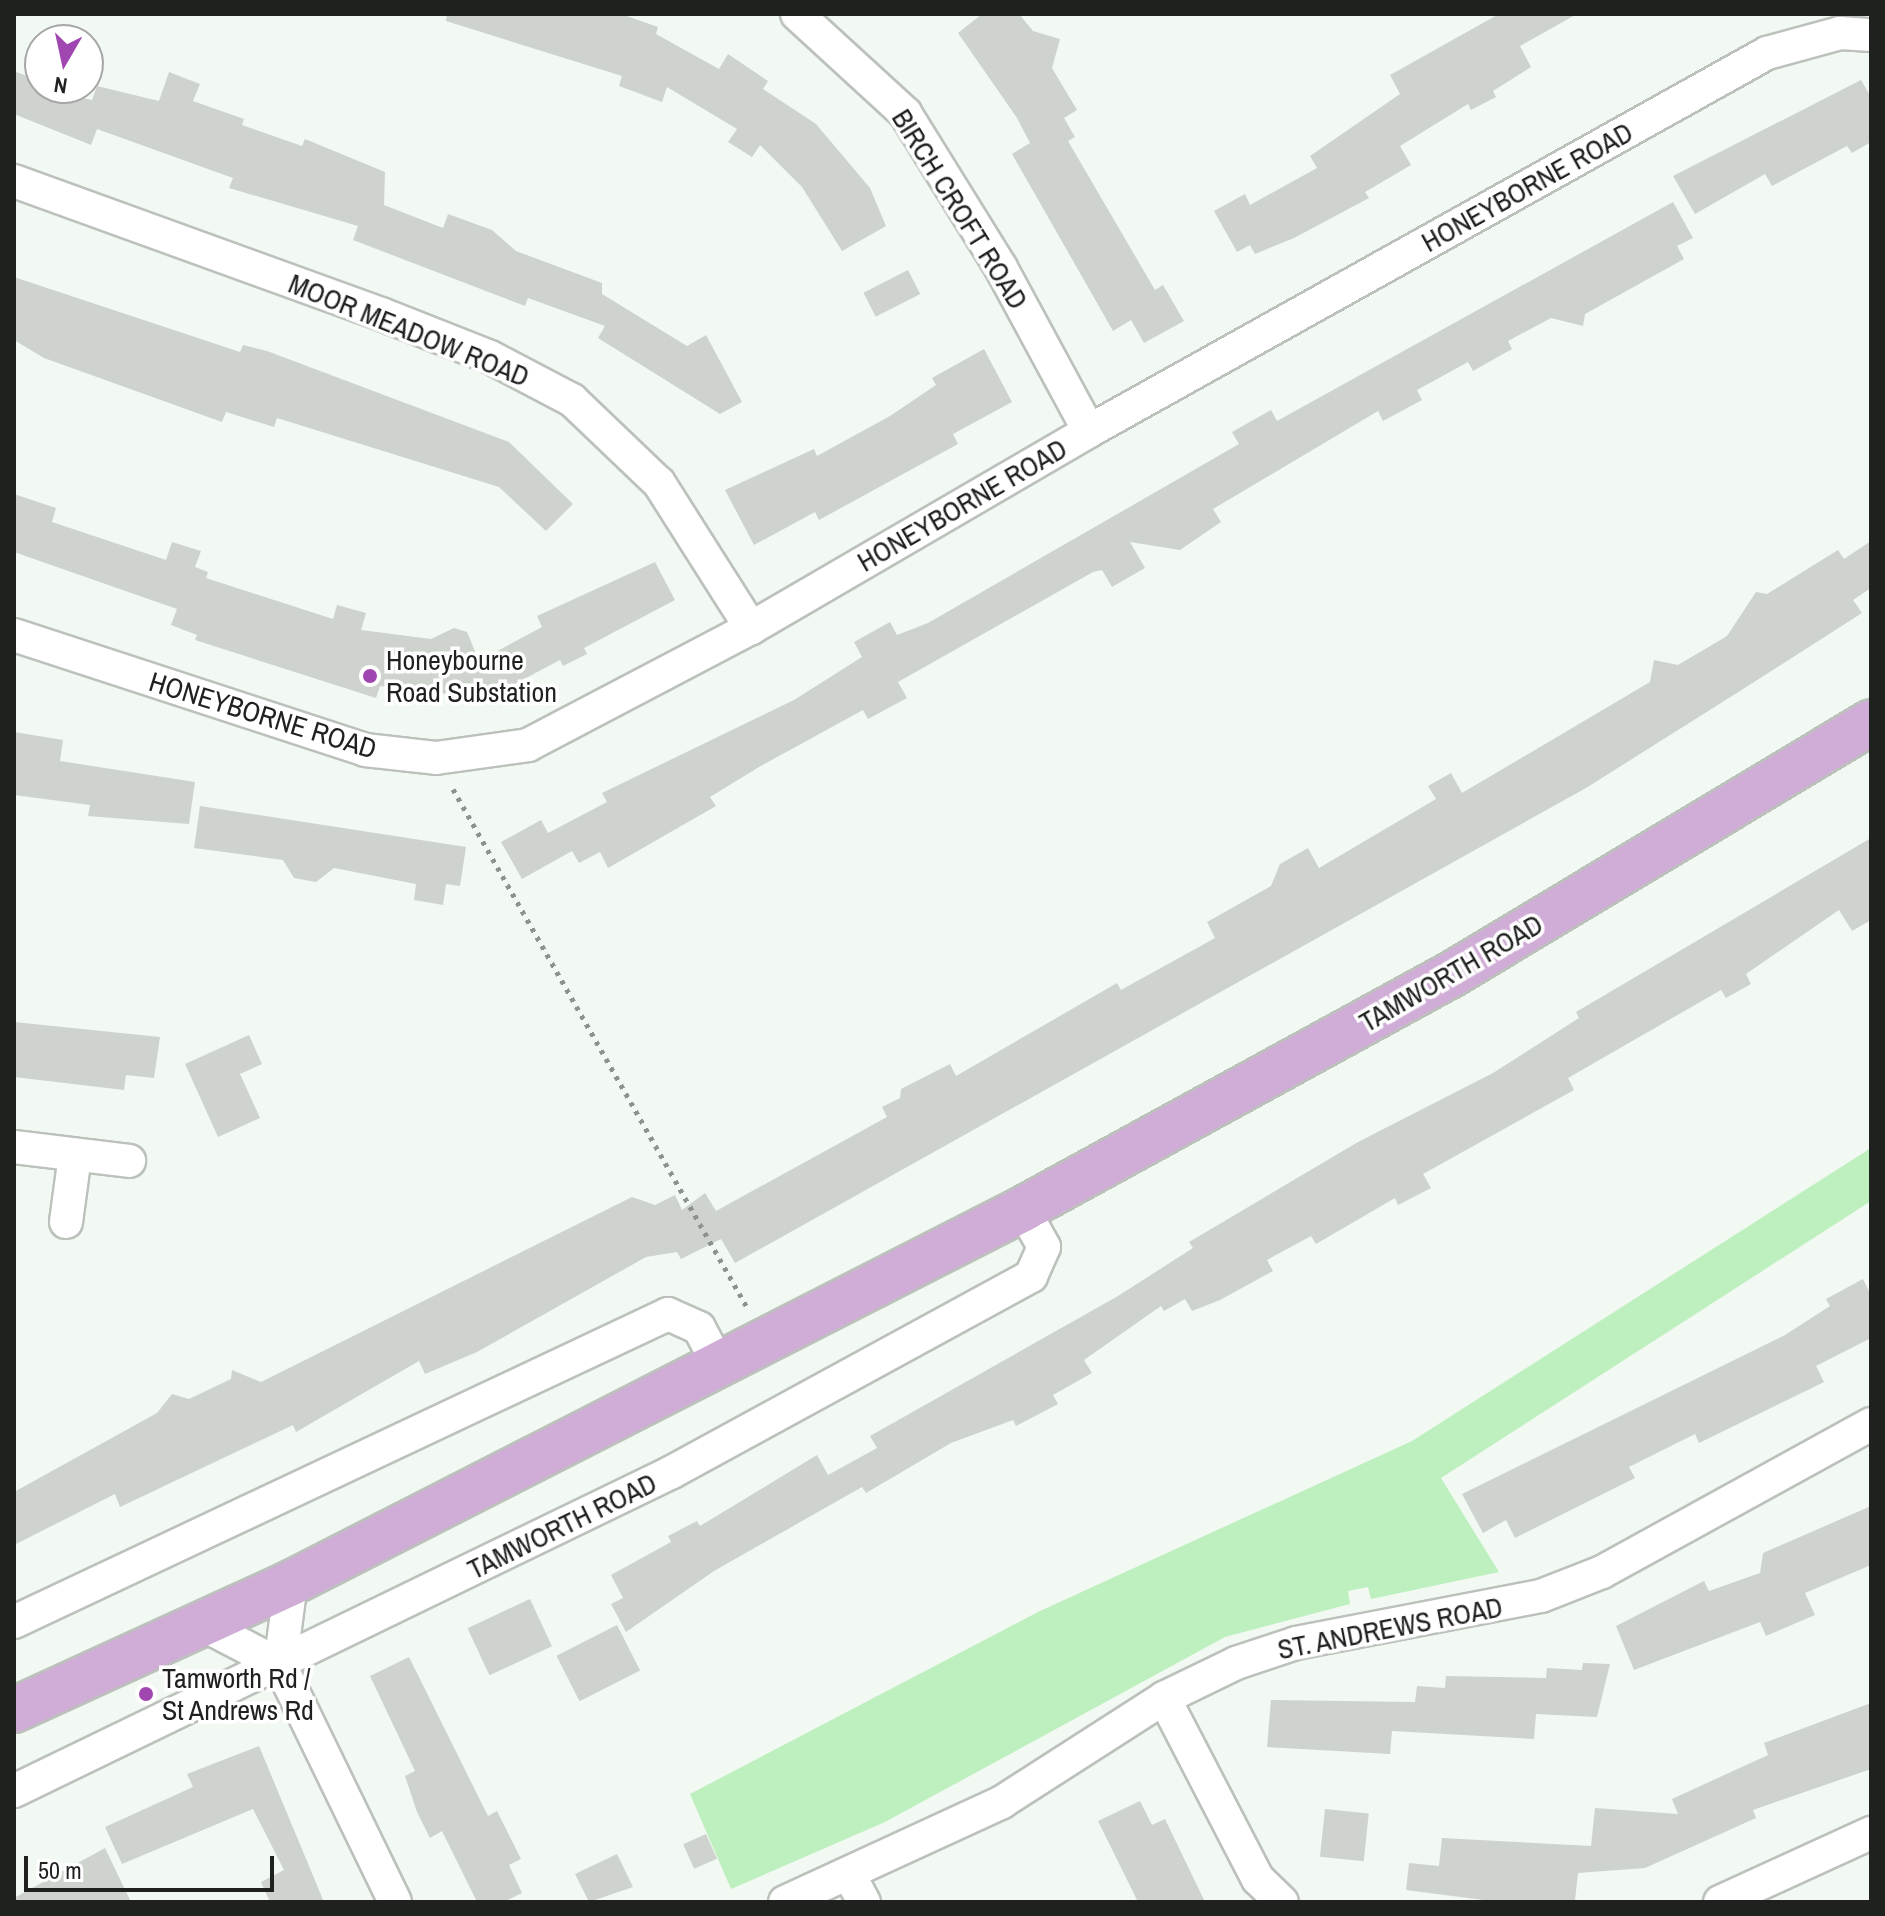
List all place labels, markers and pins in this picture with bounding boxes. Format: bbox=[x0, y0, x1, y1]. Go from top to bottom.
place label: Honeybourne Road Substation bbox=[386, 643, 557, 709]
marker: Honeybourne Road Substation bbox=[361, 667, 379, 685]
place label: Tamworth Rd / St Andrews Rd bbox=[162, 1661, 315, 1727]
marker: Tamworth Rd / St Andrews Rd bbox=[137, 1685, 155, 1703]

